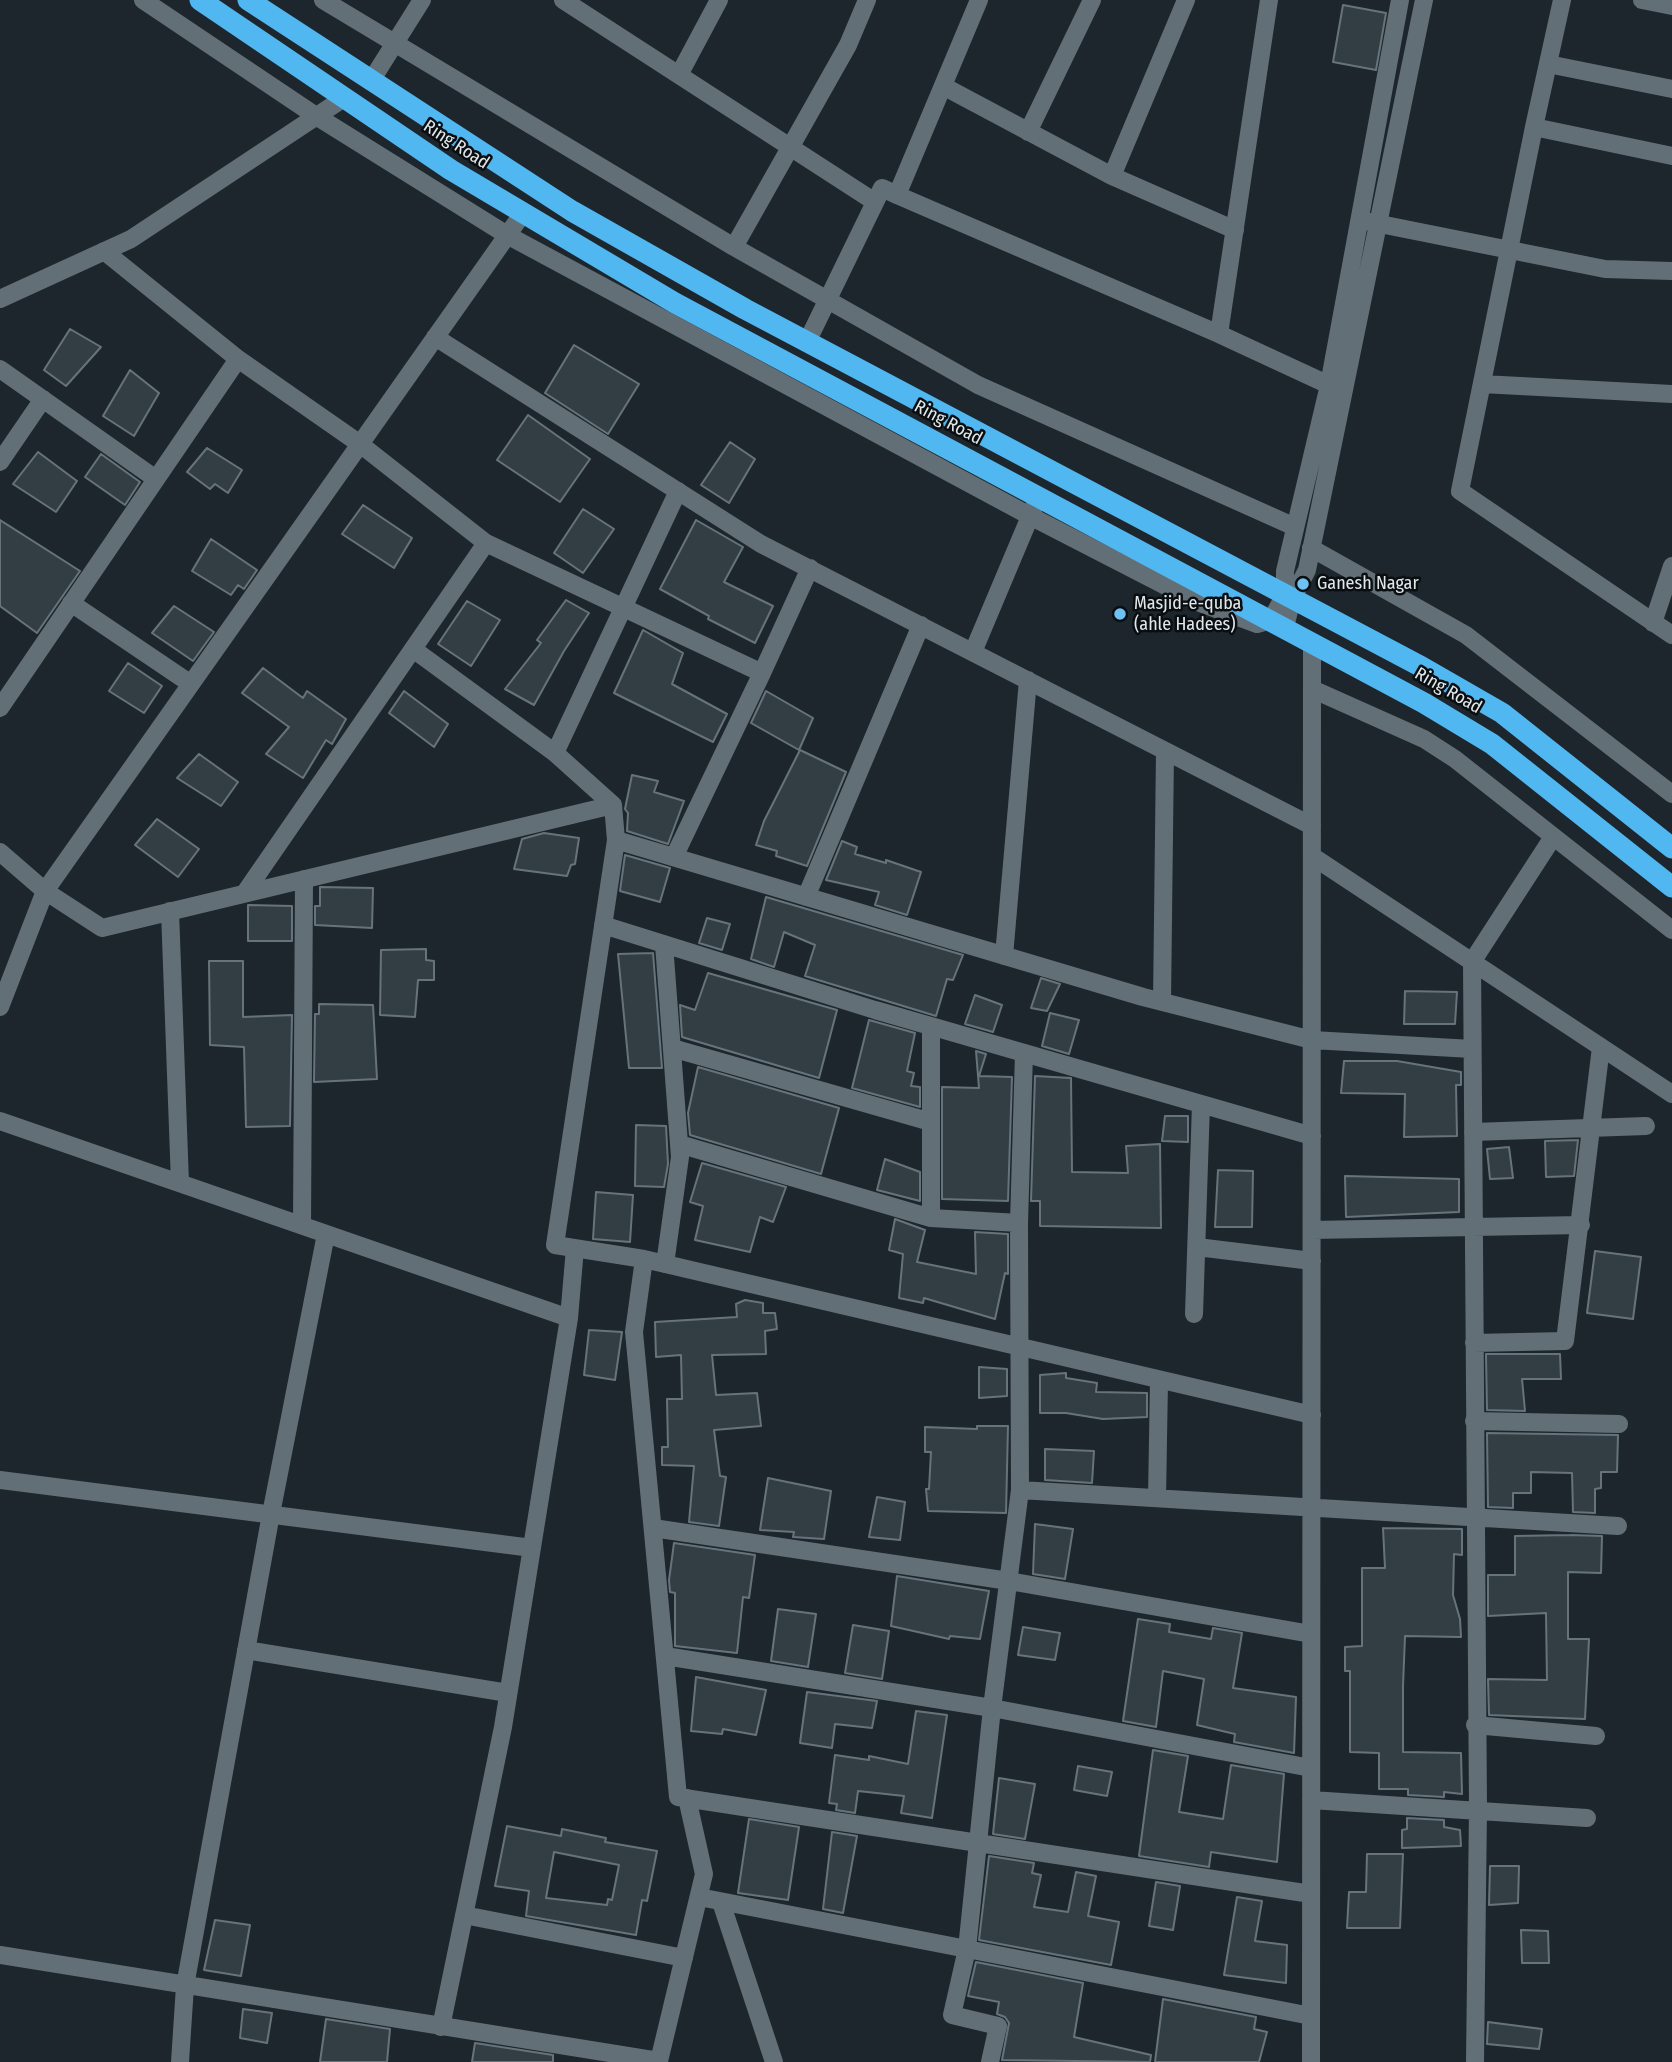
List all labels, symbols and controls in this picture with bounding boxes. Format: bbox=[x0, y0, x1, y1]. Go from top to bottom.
street label: Ring Road bbox=[419, 116, 493, 174]
street label: Ring Road bbox=[910, 396, 986, 450]
place label: Ganesh Nagar bbox=[1317, 573, 1419, 595]
marker: Ganesh Nagar bbox=[1295, 576, 1311, 592]
place label: Masjid-e-quba (ahle Hadees) bbox=[1134, 593, 1241, 636]
marker: Masjid-e-quba (ahle Hadees) bbox=[1112, 606, 1128, 622]
street label: Ring Road bbox=[1411, 663, 1485, 719]

